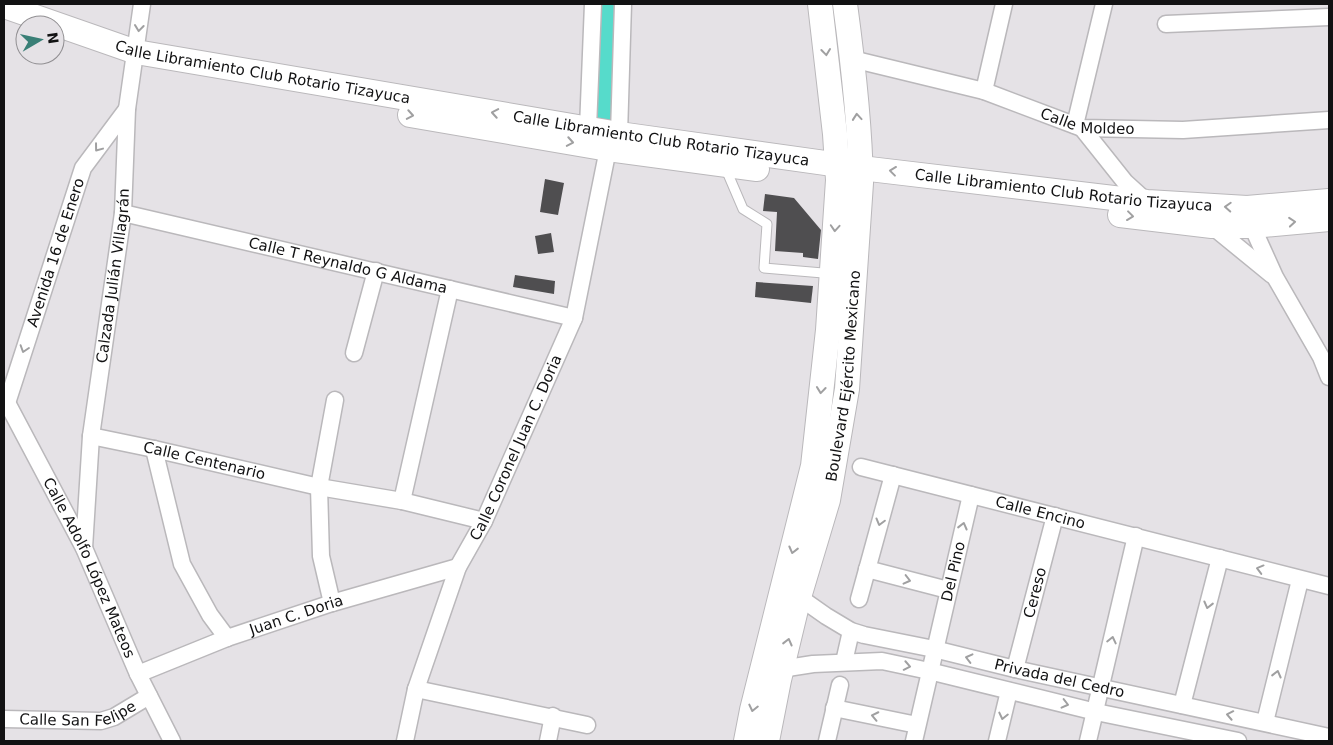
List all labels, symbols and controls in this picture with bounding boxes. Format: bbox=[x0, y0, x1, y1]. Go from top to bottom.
north arrow bbox=[15, 15, 65, 65]
one-way arrow bbox=[134, 24, 145, 32]
text: N bbox=[44, 31, 62, 45]
street label: Calle Libramiento Club Rotario Tizayuca bbox=[113, 36, 412, 107]
one-way arrow bbox=[820, 48, 831, 56]
street label: Calle Moldeo bbox=[1038, 104, 1135, 138]
street label: Calle Libramiento Club Rotario Tizayuca bbox=[512, 107, 810, 170]
one-way arrow bbox=[491, 108, 500, 118]
one-way arrow bbox=[405, 109, 414, 119]
one-way arrow bbox=[852, 113, 863, 121]
one-way arrow bbox=[565, 137, 574, 147]
one-way arrow bbox=[95, 142, 103, 151]
street label: Calle Libramiento Club Rotario Tizayuca bbox=[914, 165, 1213, 215]
one-way arrow bbox=[888, 166, 896, 177]
street label: Avenida 16 de Enero bbox=[23, 176, 88, 329]
street label: Calzada Julián Villagrán bbox=[93, 188, 133, 364]
one-way arrow bbox=[1224, 201, 1232, 212]
one-way arrow bbox=[1126, 210, 1134, 221]
one-way arrow bbox=[1288, 217, 1296, 228]
one-way arrow bbox=[830, 225, 841, 233]
street label: Calle T Reynaldo G Aldama bbox=[247, 234, 449, 297]
street label: Boulevard Ejército Mexicano bbox=[822, 270, 864, 483]
one-way arrow bbox=[20, 344, 30, 353]
street label: Calle Coronel Juan C. Doria bbox=[466, 352, 566, 544]
one-way arrow bbox=[816, 387, 827, 395]
street label: Calle Centenario bbox=[142, 438, 267, 483]
street label: Calle Adolfo López Mateos bbox=[39, 474, 139, 661]
street label: Calle Encino bbox=[993, 493, 1087, 533]
one-way arrow bbox=[875, 518, 885, 526]
one-way arrow bbox=[957, 521, 968, 530]
street label: Del Pino bbox=[938, 540, 969, 603]
one-way arrow bbox=[788, 545, 799, 554]
one-way arrow bbox=[1256, 564, 1265, 574]
street label: Cereso bbox=[1020, 565, 1050, 620]
one-way arrow bbox=[903, 574, 912, 585]
street label: Juan C. Doria bbox=[246, 591, 345, 639]
one-way arrow bbox=[1203, 600, 1213, 608]
one-way arrow bbox=[1106, 636, 1117, 645]
one-way arrow bbox=[782, 638, 793, 647]
one-way arrow bbox=[965, 653, 974, 664]
street label: Privada del Cedro bbox=[992, 655, 1126, 701]
one-way arrow bbox=[902, 661, 911, 671]
one-way arrow bbox=[1271, 670, 1282, 679]
street label: Calle San Felipe bbox=[19, 697, 139, 730]
one-way arrow bbox=[1060, 699, 1068, 709]
one-way arrow bbox=[748, 703, 759, 712]
one-way arrow bbox=[1226, 710, 1235, 721]
one-way arrow bbox=[871, 712, 880, 722]
one-way arrow bbox=[998, 712, 1009, 720]

